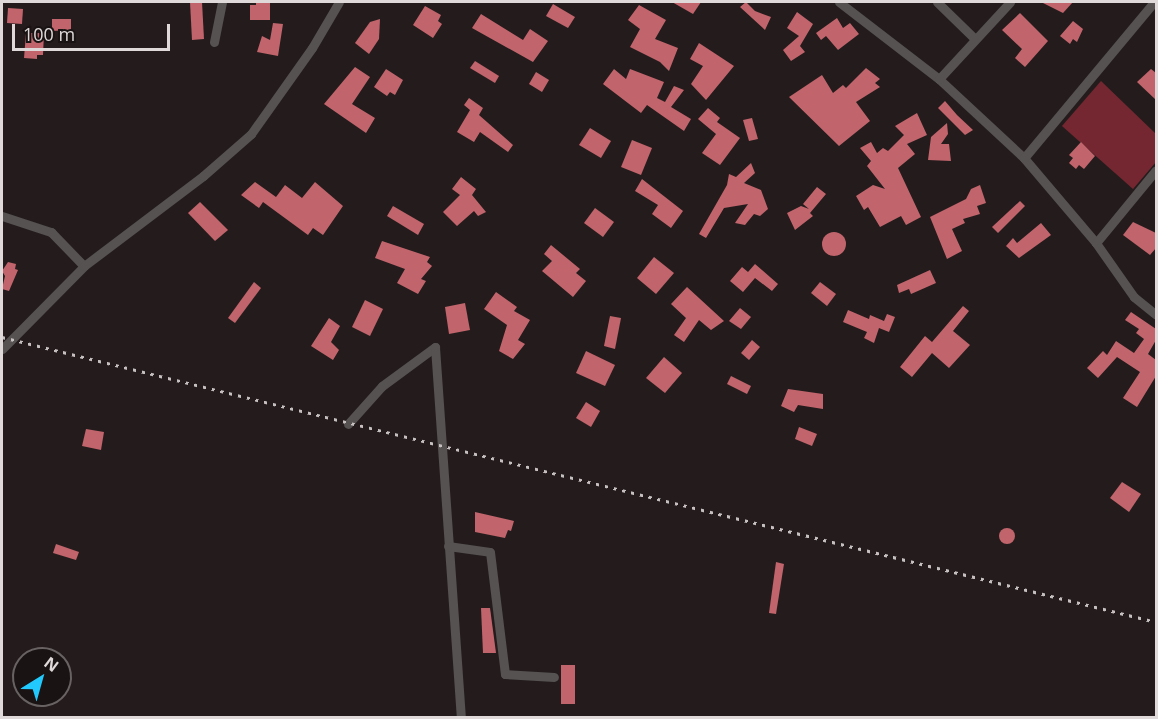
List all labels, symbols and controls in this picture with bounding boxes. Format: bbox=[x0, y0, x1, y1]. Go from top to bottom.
scale bar bbox=[15, 12, 172, 50]
text: 100 m bbox=[23, 22, 75, 46]
north arrow bbox=[12, 647, 72, 707]
text: N bbox=[40, 652, 63, 677]

